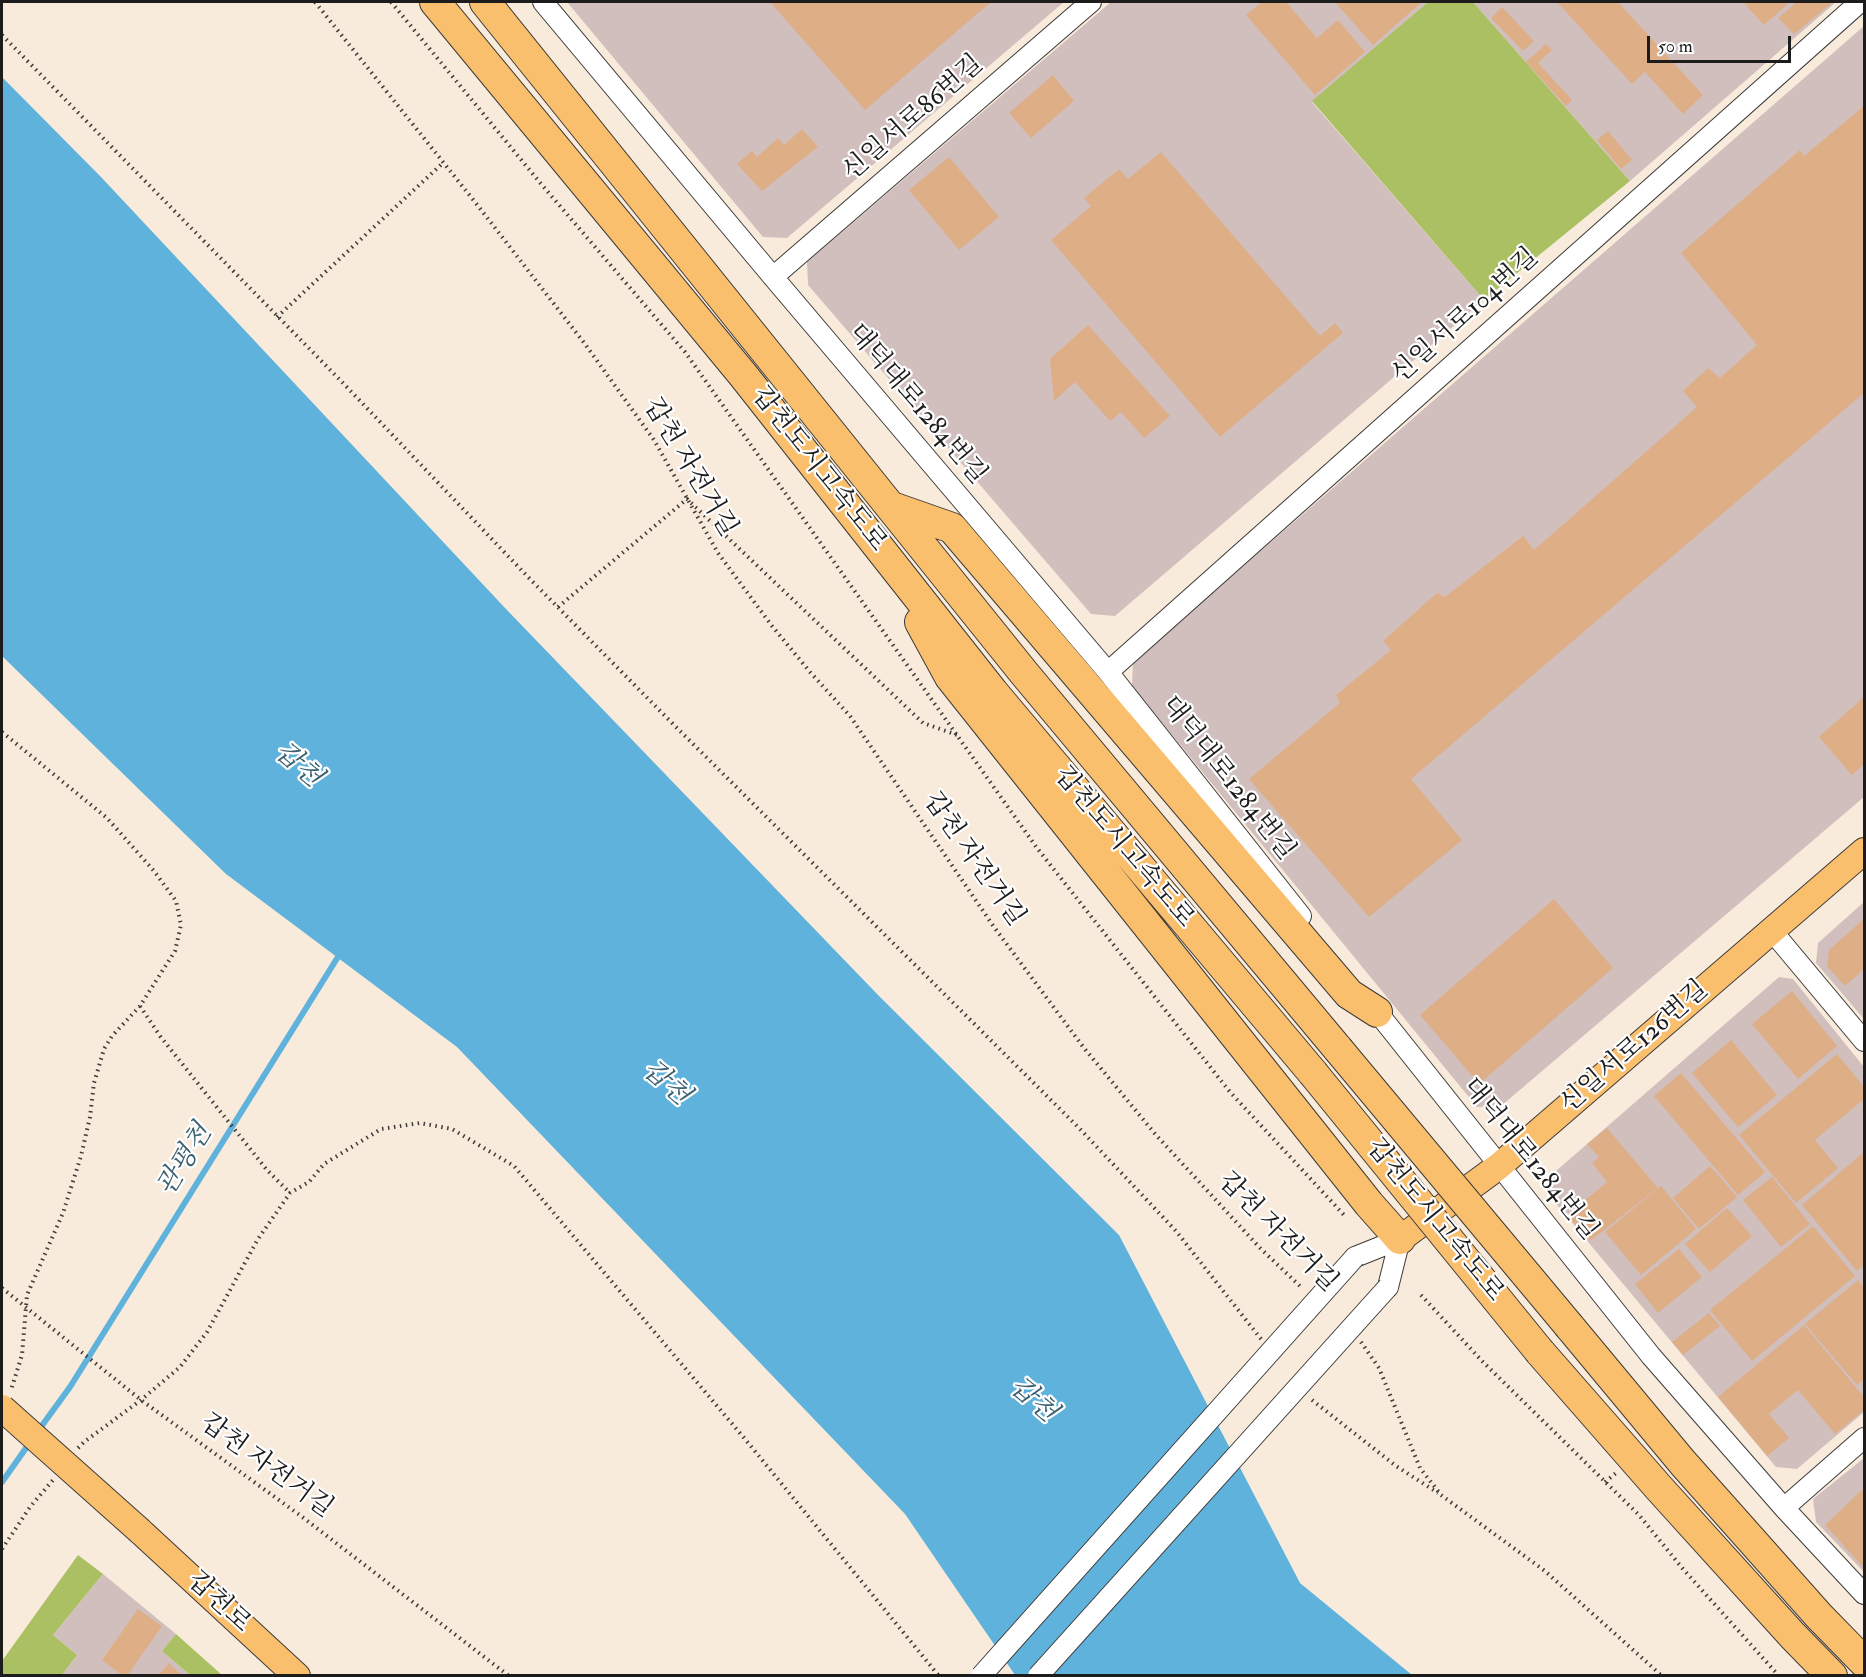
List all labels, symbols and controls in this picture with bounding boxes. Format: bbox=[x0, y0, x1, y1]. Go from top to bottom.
scale bar bbox=[1650, 24, 1794, 62]
text: 50 m bbox=[1658, 35, 1693, 58]
street label: 신일서로86번길 bbox=[837, 49, 991, 189]
street label: 신일서로104번길 bbox=[1386, 243, 1546, 391]
street label: 대덕대로1284번길 bbox=[840, 319, 992, 491]
street label: 갑천도시고속도로 bbox=[744, 381, 892, 559]
street label: 갑천 자전거길 bbox=[635, 393, 743, 543]
street label: 대덕대로1284번길 bbox=[1153, 691, 1301, 867]
water label: 갑천 bbox=[267, 737, 327, 795]
street label: 갑천도시고속도로 bbox=[1046, 761, 1200, 935]
street label: 갑천 자전거길 bbox=[915, 787, 1031, 933]
street label: 신일서로126번길 bbox=[1554, 975, 1716, 1121]
water label: 갑천 bbox=[635, 1055, 695, 1113]
street label: 대덕대로1284번길 bbox=[1454, 1073, 1604, 1247]
water label: 관평천 bbox=[152, 1119, 220, 1203]
street label: 갑천도시고속도로 bbox=[1359, 1133, 1509, 1309]
street label: 갑천 자전거길 bbox=[1211, 1167, 1343, 1299]
water label: 갑천 bbox=[1002, 1372, 1062, 1430]
street label: 갑천 자전거길 bbox=[194, 1408, 338, 1526]
street label: 갑천로 bbox=[180, 1566, 256, 1640]

